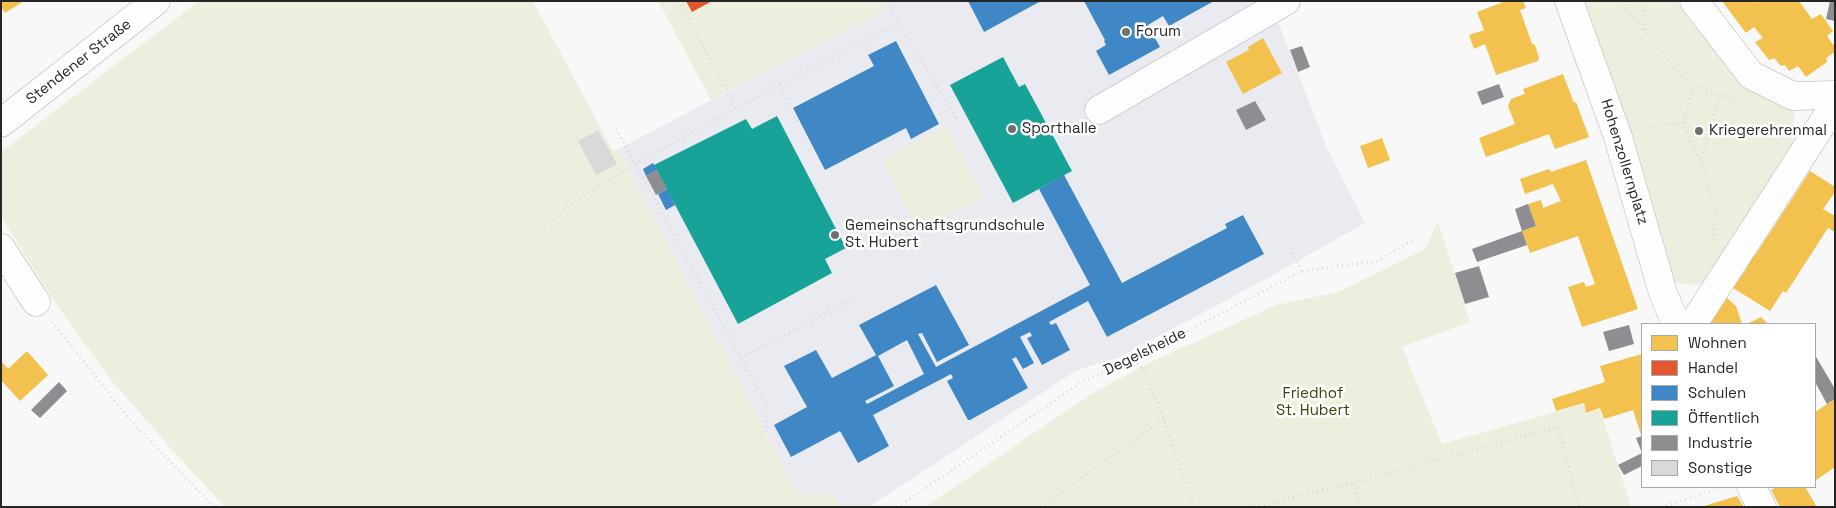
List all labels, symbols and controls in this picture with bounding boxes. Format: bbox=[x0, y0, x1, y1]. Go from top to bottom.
street label: Stendener Straße bbox=[23, 15, 135, 109]
place label: Forum bbox=[1136, 23, 1181, 41]
marker: Forum bbox=[1120, 26, 1132, 38]
street label: Hohenzollernplatz bbox=[1596, 97, 1652, 227]
place label: Sporthalle bbox=[1022, 120, 1097, 138]
place label: Kriegerehrenmal bbox=[1709, 122, 1827, 140]
marker: Sporthalle bbox=[1006, 123, 1018, 135]
marker: Kriegerehrenmal bbox=[1693, 125, 1705, 137]
place label: Gemeinschaftsgrundschule St. Hubert bbox=[845, 217, 1045, 252]
marker: Gemeinschaftsgrundschule St. Hubert bbox=[829, 229, 841, 241]
legend bbox=[1641, 323, 1816, 488]
street label: Degelsheide bbox=[1101, 324, 1189, 380]
text: Wohnen bbox=[1688, 333, 1747, 352]
text: Handel bbox=[1688, 358, 1738, 377]
text: Schulen bbox=[1688, 383, 1746, 402]
park label: Friedhof St. Hubert bbox=[1276, 385, 1350, 420]
text: Öffentlich bbox=[1688, 408, 1759, 427]
text: Industrie bbox=[1688, 433, 1753, 452]
text: Sonstige bbox=[1688, 458, 1752, 477]

